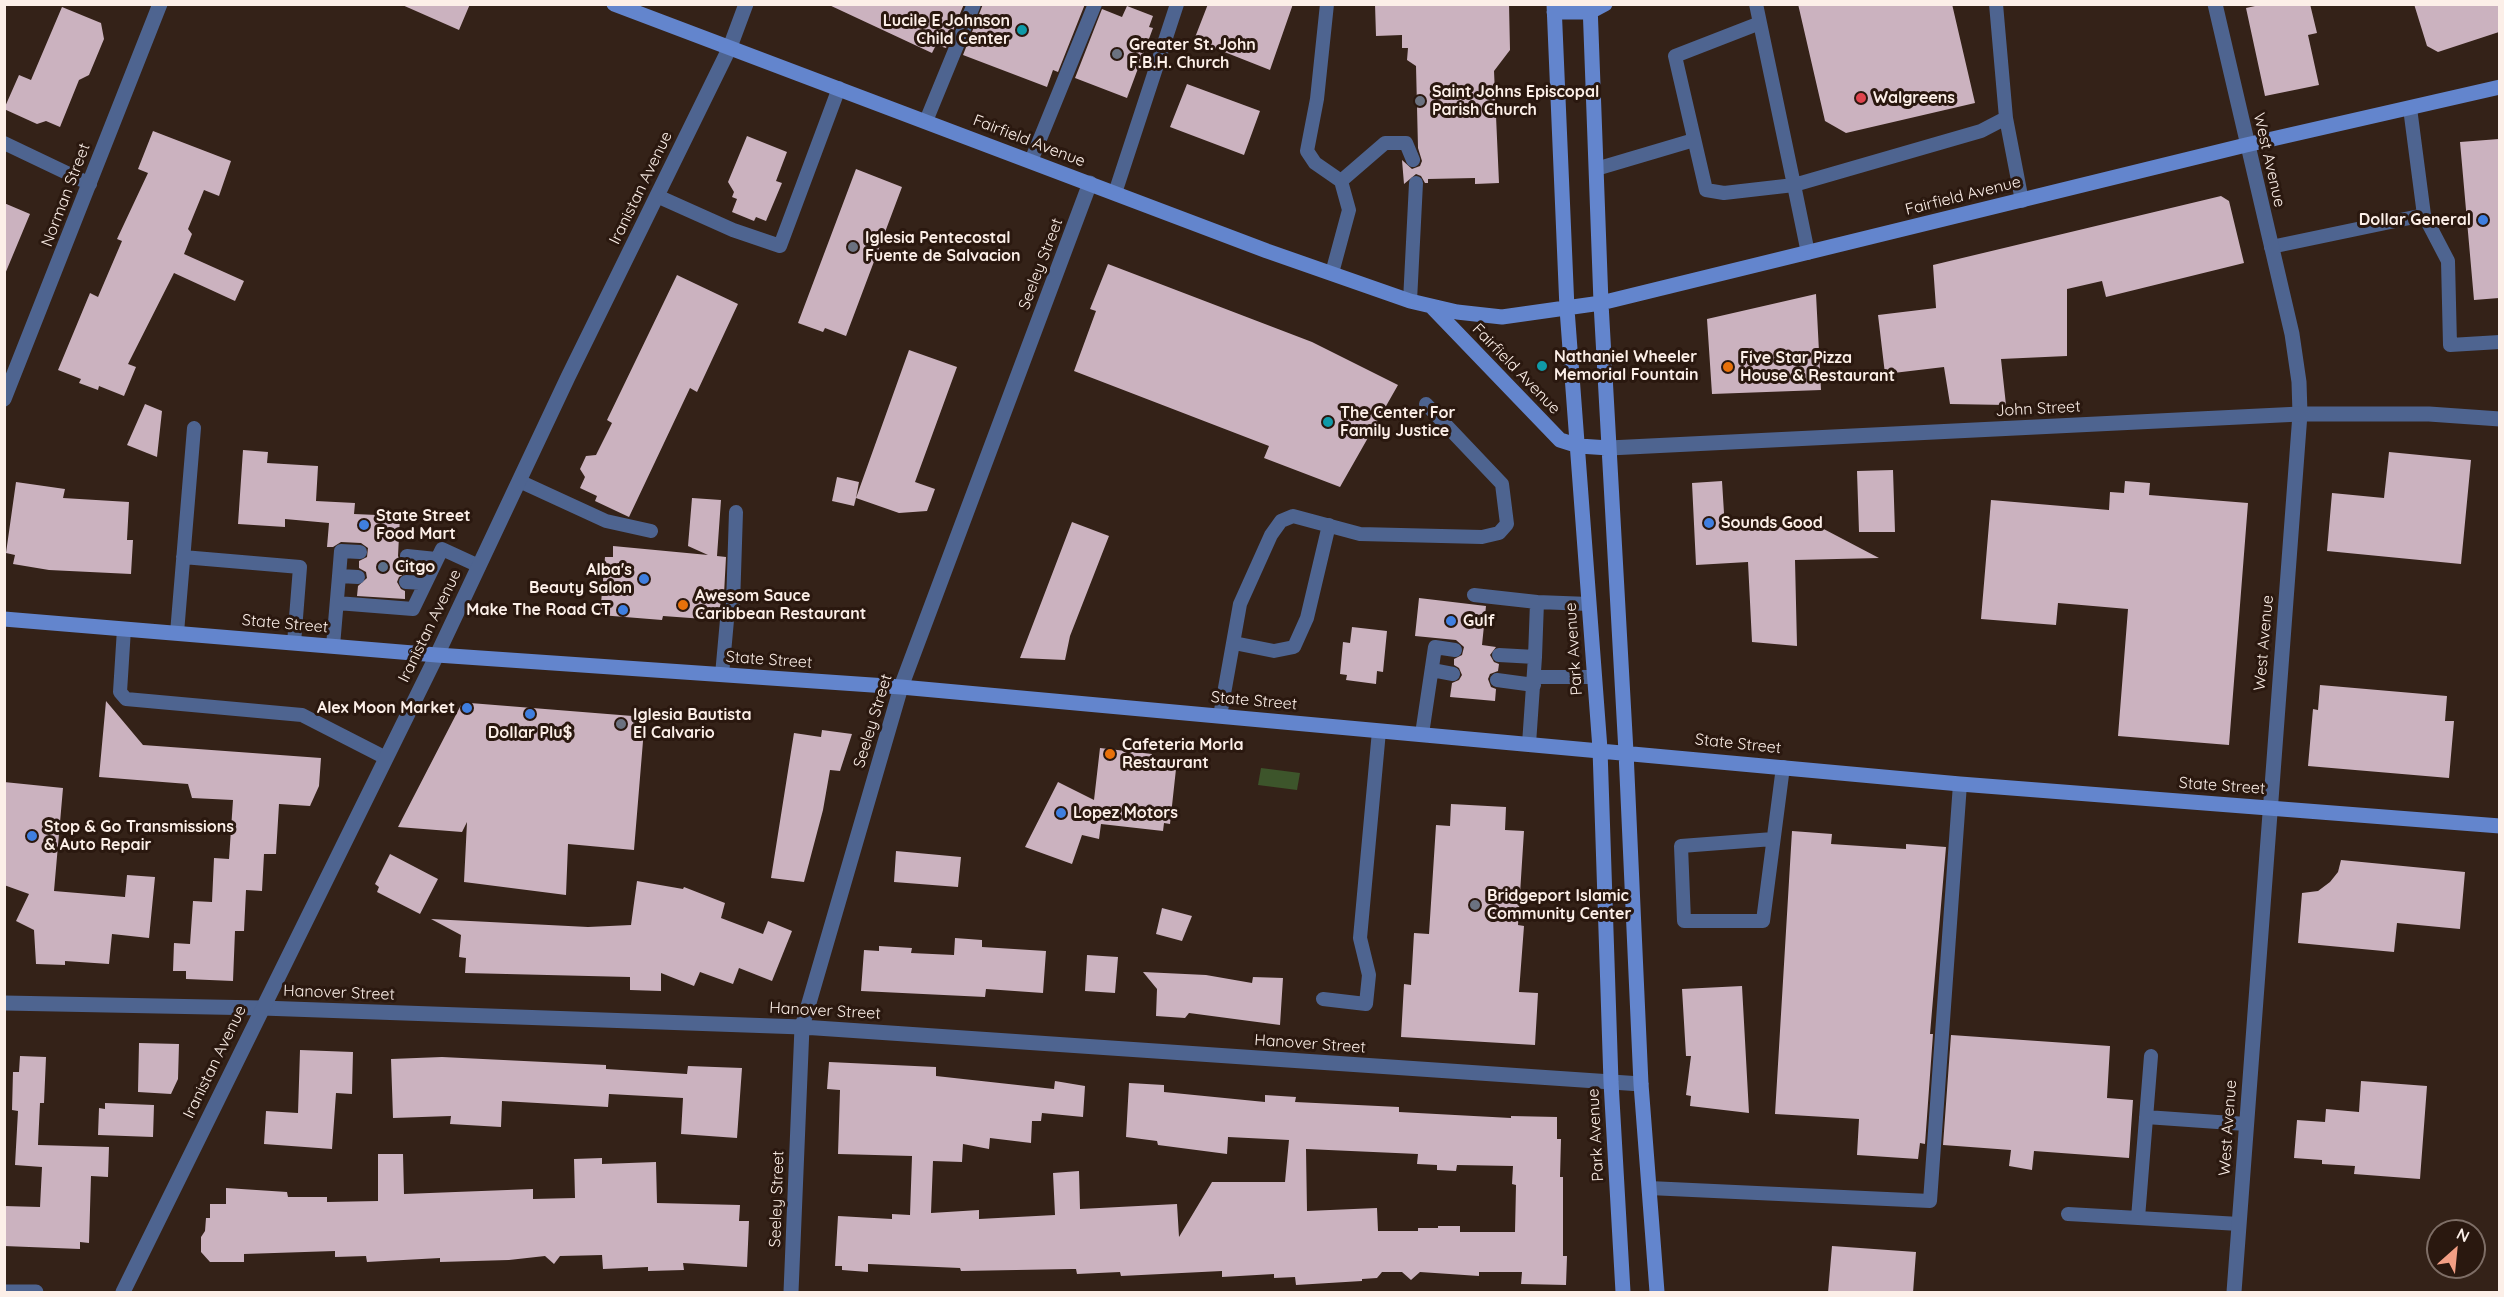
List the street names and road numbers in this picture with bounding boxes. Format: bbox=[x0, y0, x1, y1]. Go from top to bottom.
street label: Fairfield Avenue bbox=[970, 111, 1088, 171]
street label: West Avenue bbox=[2249, 111, 2289, 209]
street label: Iranistan Avenue bbox=[605, 128, 677, 248]
street label: Norman Street bbox=[37, 141, 95, 249]
street label: Fairfield Avenue bbox=[1903, 172, 2023, 220]
street label: Seeley Street bbox=[1015, 215, 1067, 313]
street label: Fairfield Avenue bbox=[1468, 320, 1564, 418]
street label: John Street bbox=[1995, 397, 2081, 421]
street label: Iranistan Avenue bbox=[394, 566, 466, 686]
street label: West Avenue bbox=[2250, 594, 2278, 692]
street label: Park Avenue bbox=[1561, 602, 1587, 696]
street label: State Street bbox=[241, 611, 329, 637]
street label: State Street bbox=[725, 647, 813, 673]
street label: Seeley Street bbox=[850, 672, 896, 770]
street label: State Street bbox=[1210, 688, 1298, 714]
street label: State Street bbox=[1694, 730, 1782, 758]
street label: State Street bbox=[2178, 773, 2266, 799]
street label: Hanover Street bbox=[283, 981, 395, 1005]
street label: Hanover Street bbox=[769, 998, 881, 1024]
street label: Iranistan Avenue bbox=[179, 1002, 251, 1122]
street label: Hanover Street bbox=[1254, 1031, 1366, 1057]
street label: West Avenue bbox=[2215, 1079, 2241, 1177]
street label: Park Avenue bbox=[1584, 1088, 1608, 1182]
street label: Seeley Street bbox=[766, 1150, 788, 1248]

